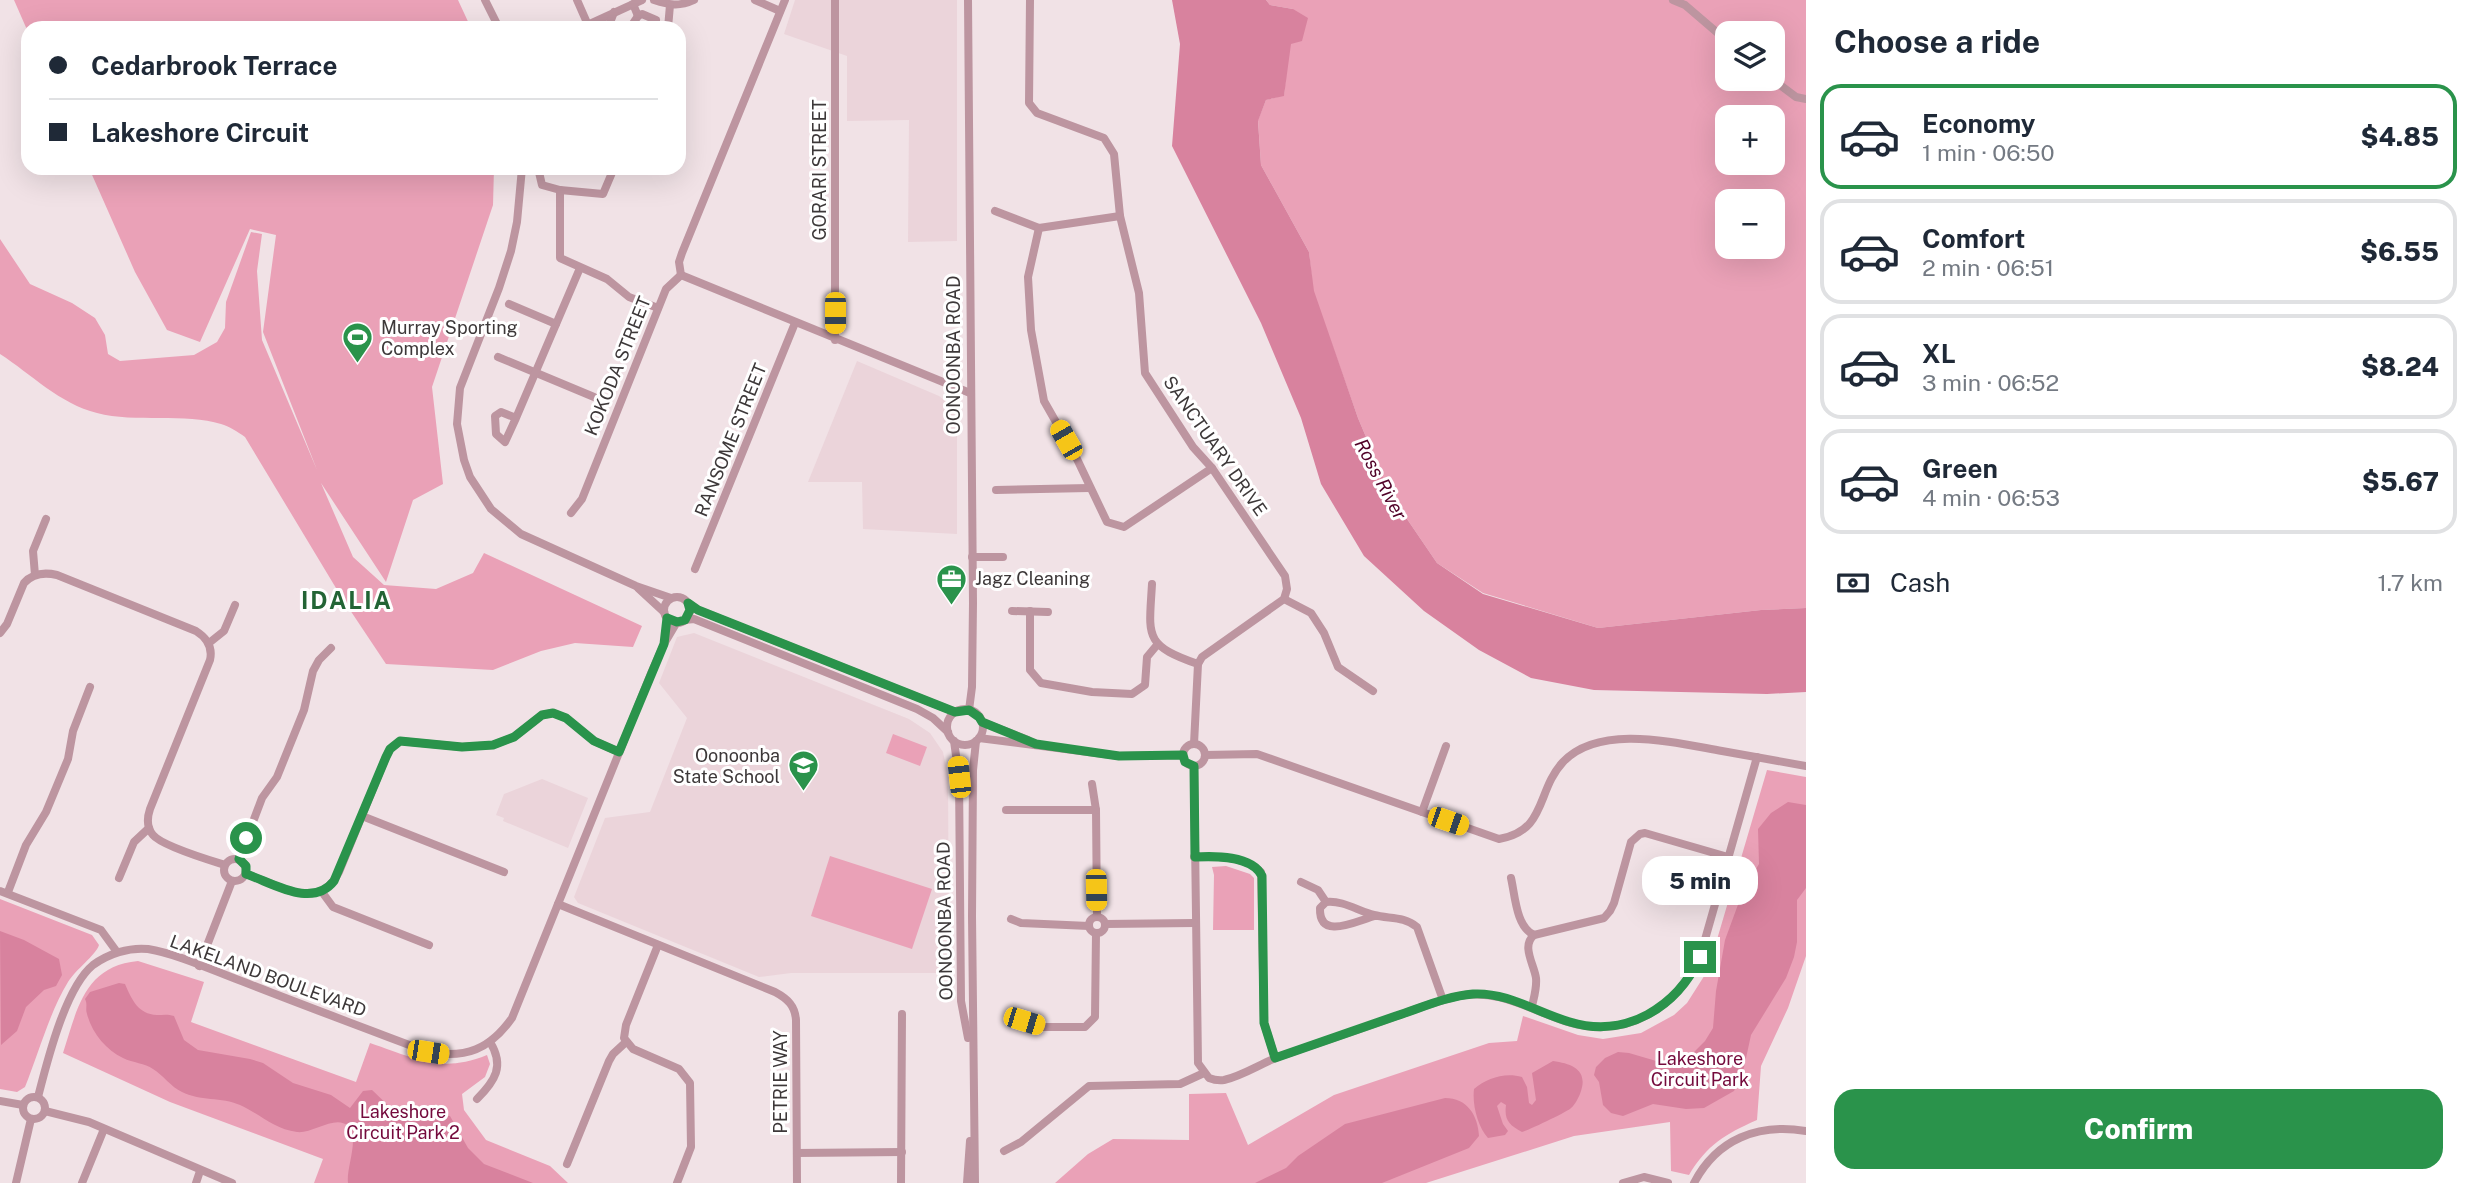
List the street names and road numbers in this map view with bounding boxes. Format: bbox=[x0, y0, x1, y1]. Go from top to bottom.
street label: GORARI STREET bbox=[809, 99, 830, 241]
street label: OONOONBA ROAD bbox=[943, 276, 964, 434]
street label: KOKODA STREET bbox=[580, 293, 655, 438]
street label: RANSOME STREET bbox=[690, 360, 771, 519]
street label: SANCTUARY DRIVE bbox=[1159, 372, 1272, 520]
street label: OONOONBA ROAD bbox=[933, 841, 956, 1001]
street label: LAKELAND BOULEVARD bbox=[167, 930, 369, 1021]
street label: PETRIE WAY bbox=[770, 1030, 791, 1134]

